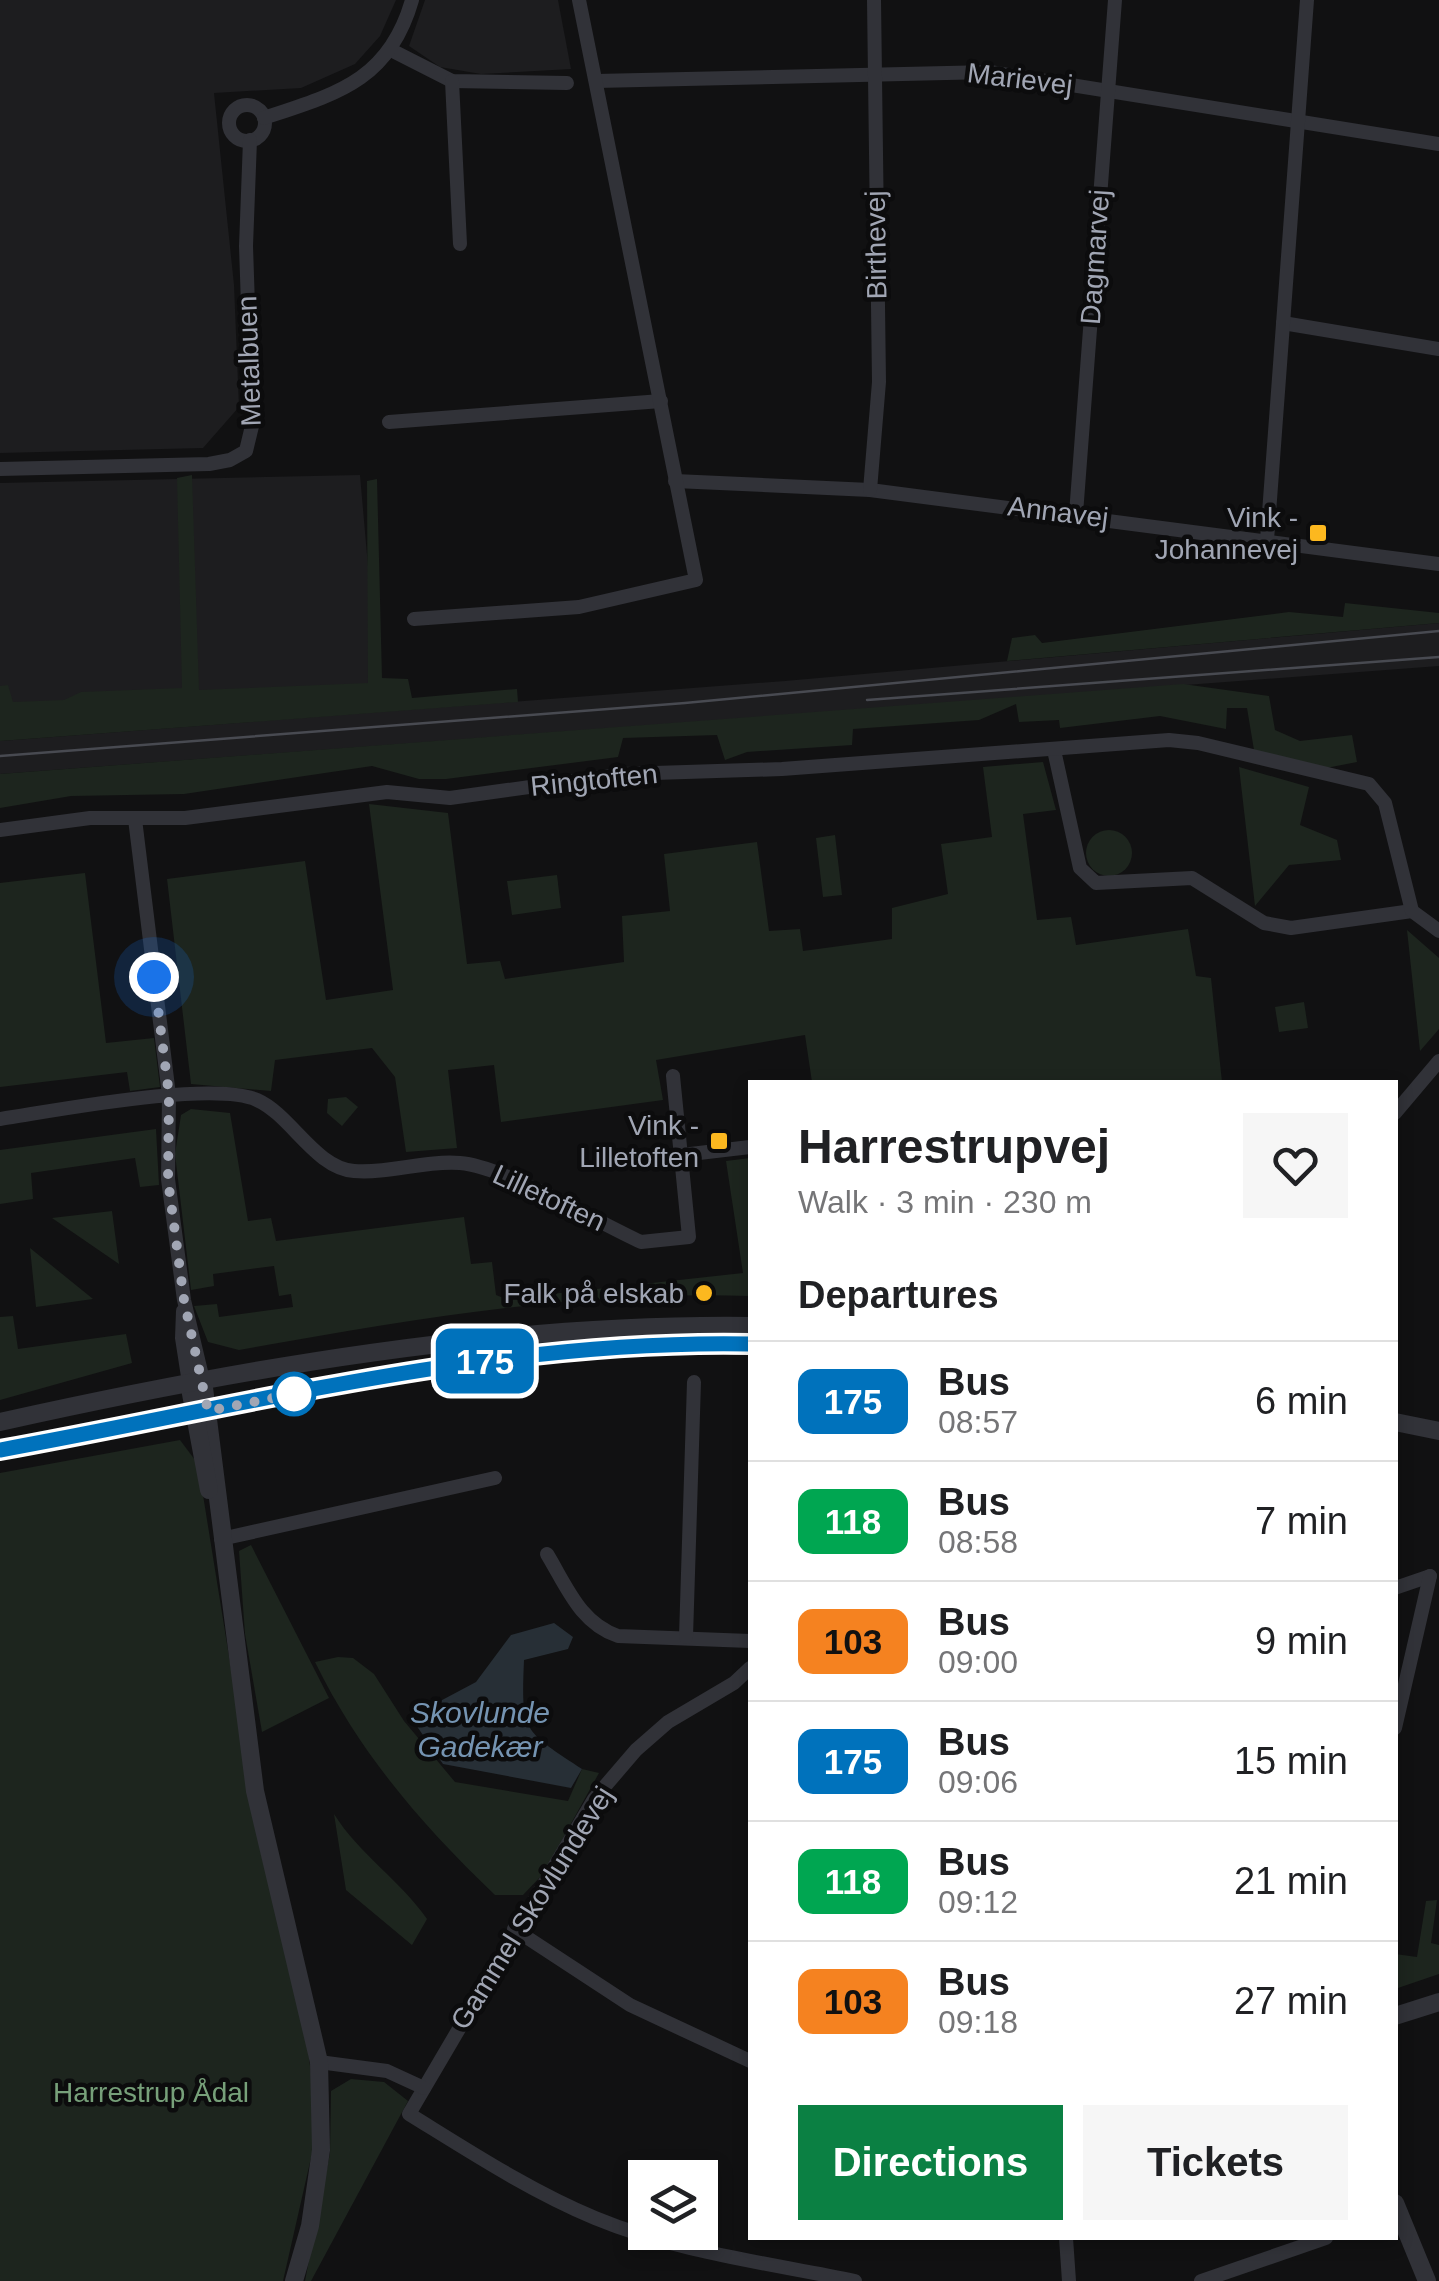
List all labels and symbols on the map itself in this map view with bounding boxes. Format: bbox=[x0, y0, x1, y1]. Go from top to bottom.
street label: Marievej bbox=[966, 57, 1074, 101]
street label: Dagmarvej bbox=[1075, 188, 1115, 326]
street label: Birthevej bbox=[860, 190, 892, 300]
street label: Metalbuen bbox=[231, 295, 267, 427]
street label: Annavej bbox=[1006, 490, 1110, 534]
place label: Vink - Johannevej bbox=[1155, 502, 1298, 565]
marker: Vink - Johannevej bbox=[1307, 522, 1329, 544]
street label: Ringtoften bbox=[529, 758, 659, 802]
your location bbox=[129, 952, 179, 1002]
place label: Vink - Lilletoften bbox=[579, 1110, 699, 1173]
marker: Vink - Lilletoften bbox=[708, 1130, 730, 1152]
street label: Lilletoften bbox=[488, 1159, 610, 1237]
place label: Falk på elskab bbox=[503, 1278, 684, 1309]
marker: Falk på elskab bbox=[693, 1282, 715, 1304]
line badge: 175 bbox=[428, 1328, 542, 1394]
unlabelled marker bbox=[273, 1373, 315, 1415]
water label: Skovlunde Gadekær bbox=[410, 1696, 550, 1763]
street label: Gammel Skovlundevej bbox=[445, 1781, 619, 2035]
park label: Harrestrup Ådal bbox=[53, 2077, 249, 2108]

